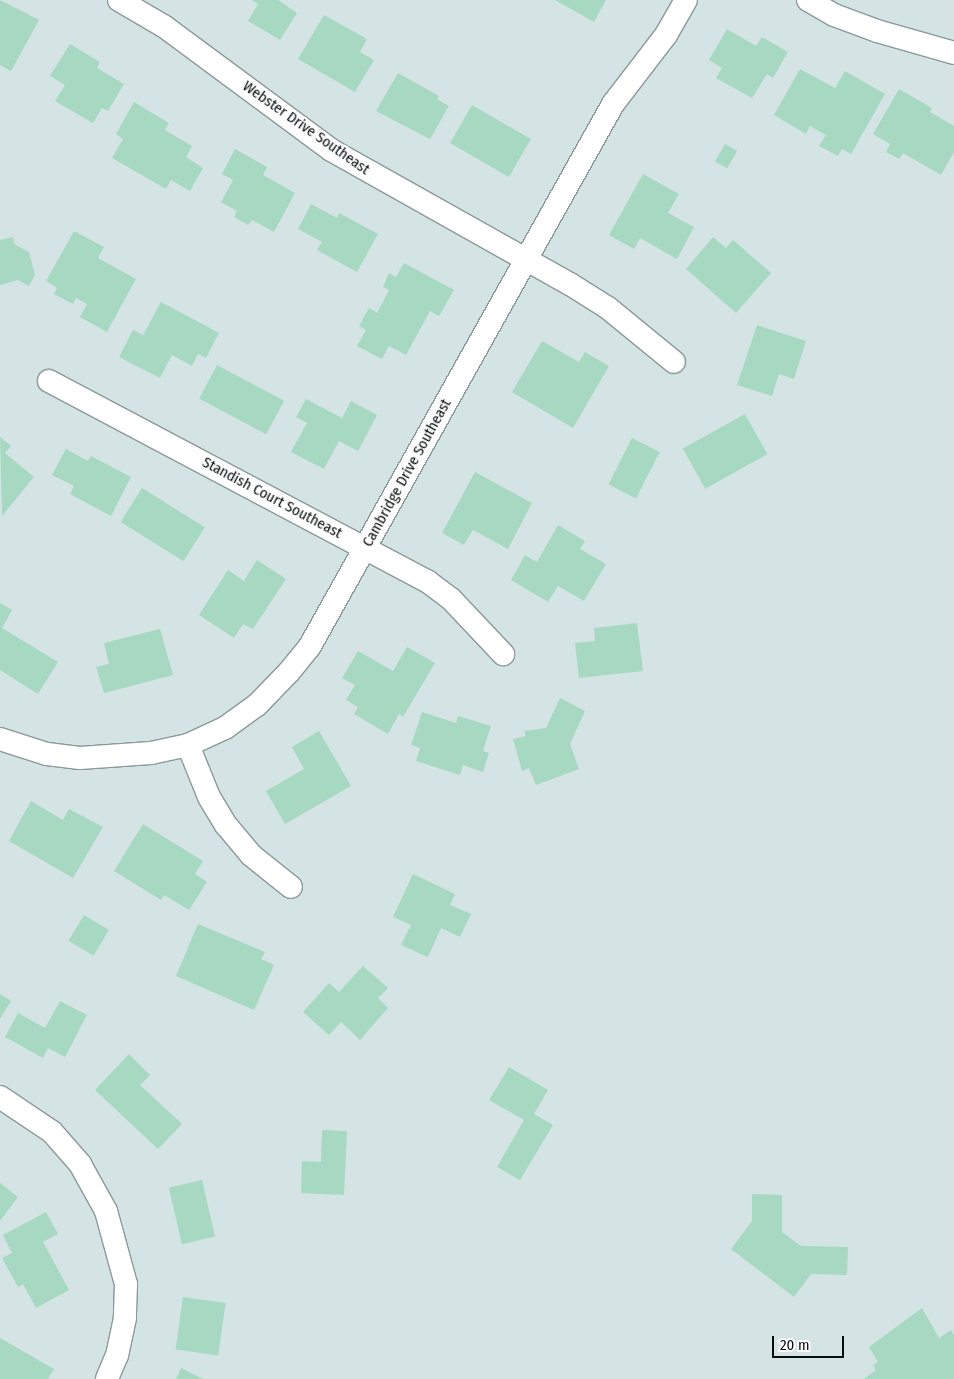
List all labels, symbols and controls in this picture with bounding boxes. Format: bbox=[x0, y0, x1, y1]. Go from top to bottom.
street label: Webster Drive Southeast bbox=[239, 77, 373, 179]
street label: Cambridge Drive Southeast bbox=[359, 396, 455, 550]
street label: Standish Court Southeast bbox=[199, 454, 345, 542]
scale bar bbox=[774, 1326, 846, 1358]
text: 20 m bbox=[780, 1336, 810, 1354]

